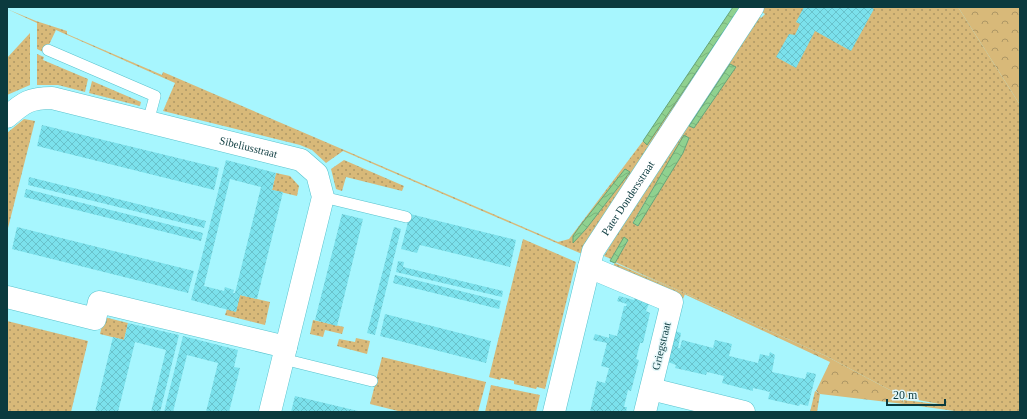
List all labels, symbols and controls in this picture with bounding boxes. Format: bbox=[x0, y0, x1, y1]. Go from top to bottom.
street label: Sibeliusstraat bbox=[218, 134, 279, 160]
street label: Pater Dondersstraat bbox=[599, 159, 656, 238]
street label: Griegstraat bbox=[649, 321, 673, 371]
scale bar bbox=[887, 381, 945, 407]
text: 20 m bbox=[893, 388, 918, 402]

